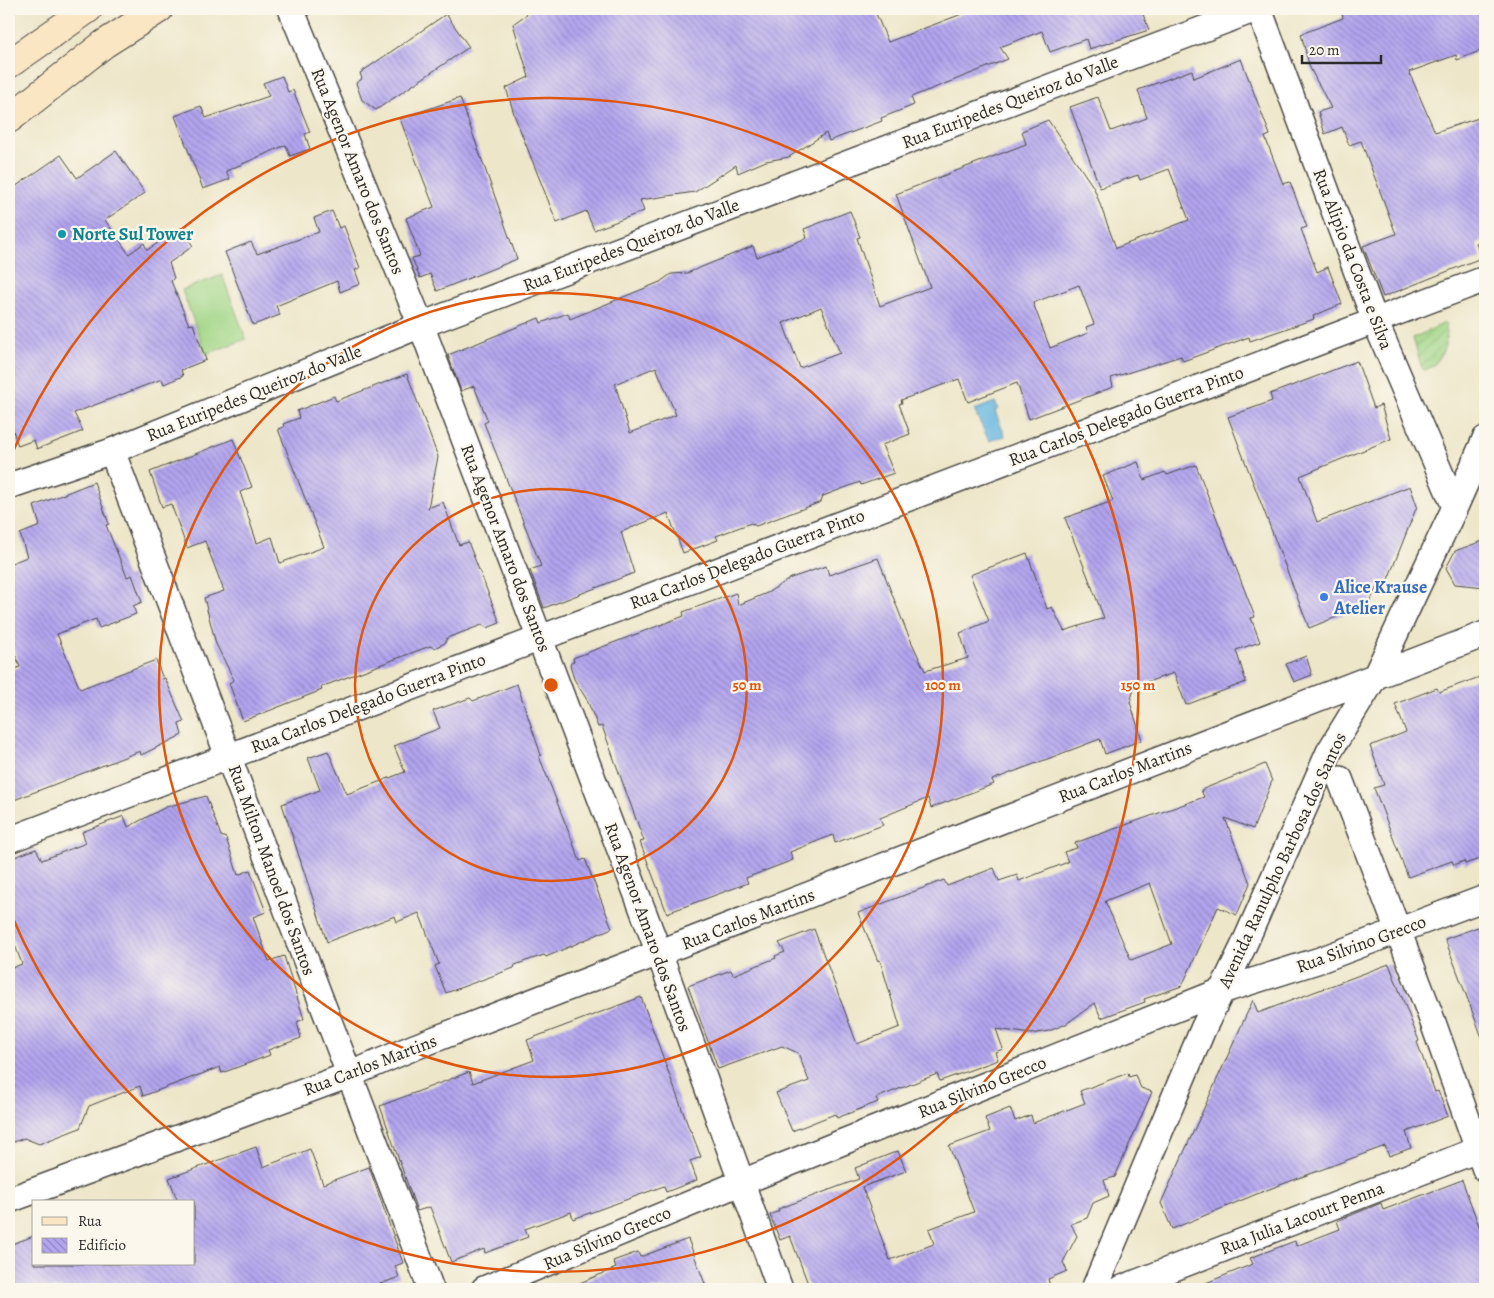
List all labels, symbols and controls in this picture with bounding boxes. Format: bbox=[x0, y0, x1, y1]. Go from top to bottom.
scale bar bbox=[1302, 32, 1380, 64]
text: 20 m bbox=[1309, 40, 1340, 60]
street label: Rua Euripedes Queiroz do Valle bbox=[898, 50, 1122, 154]
street label: Rua Agenor Amaro dos Santos bbox=[306, 64, 410, 278]
street label: Rua Alipio da Costa e Silva bbox=[1307, 165, 1399, 354]
street label: Rua Euripedes Queiroz do Valle bbox=[519, 193, 743, 297]
place label: Norte Sul Tower bbox=[72, 222, 194, 246]
marker: Norte Sul Tower bbox=[56, 228, 68, 240]
street label: Rua Euripedes Queiroz do Valle bbox=[143, 339, 365, 447]
street label: Rua Carlos Delegado Guerra Pinto bbox=[1005, 360, 1247, 472]
street label: Rua Agenor Amaro dos Santos bbox=[455, 441, 557, 655]
street label: Rua Carlos Delegado Guerra Pinto bbox=[626, 503, 868, 615]
place label: Alice Krause Atelier bbox=[1333, 575, 1427, 620]
marker: Alice Krause Atelier bbox=[1318, 591, 1330, 603]
street label: Rua Carlos Delegado Guerra Pinto bbox=[247, 647, 489, 759]
text: 50 m bbox=[732, 675, 762, 695]
text: 100 m bbox=[925, 675, 961, 695]
text: 150 m bbox=[1121, 675, 1156, 695]
centre of rings bbox=[542, 676, 560, 694]
street label: Avenida Ranulpho Barbosa dos Santos bbox=[1212, 728, 1352, 993]
street label: Rua Carlos Martins bbox=[1055, 735, 1195, 809]
street label: Rua Milton Manoel dos Santos bbox=[223, 761, 321, 979]
street label: Rua Agenor Amaro dos Santos bbox=[599, 819, 697, 1035]
street label: Rua Carlos Martins bbox=[678, 882, 818, 956]
street label: Rua Silvino Grecco bbox=[1293, 909, 1429, 979]
street label: Rua Carlos Martins bbox=[300, 1028, 440, 1102]
street label: Rua Silvino Grecco bbox=[914, 1050, 1050, 1124]
street label: Rua Julia Lacourt Penna bbox=[1217, 1175, 1388, 1260]
legend bbox=[32, 1200, 195, 1266]
street label: Rua Silvino Grecco bbox=[539, 1200, 675, 1276]
text: Rua bbox=[78, 1211, 102, 1231]
text: Edifício bbox=[78, 1235, 126, 1255]

